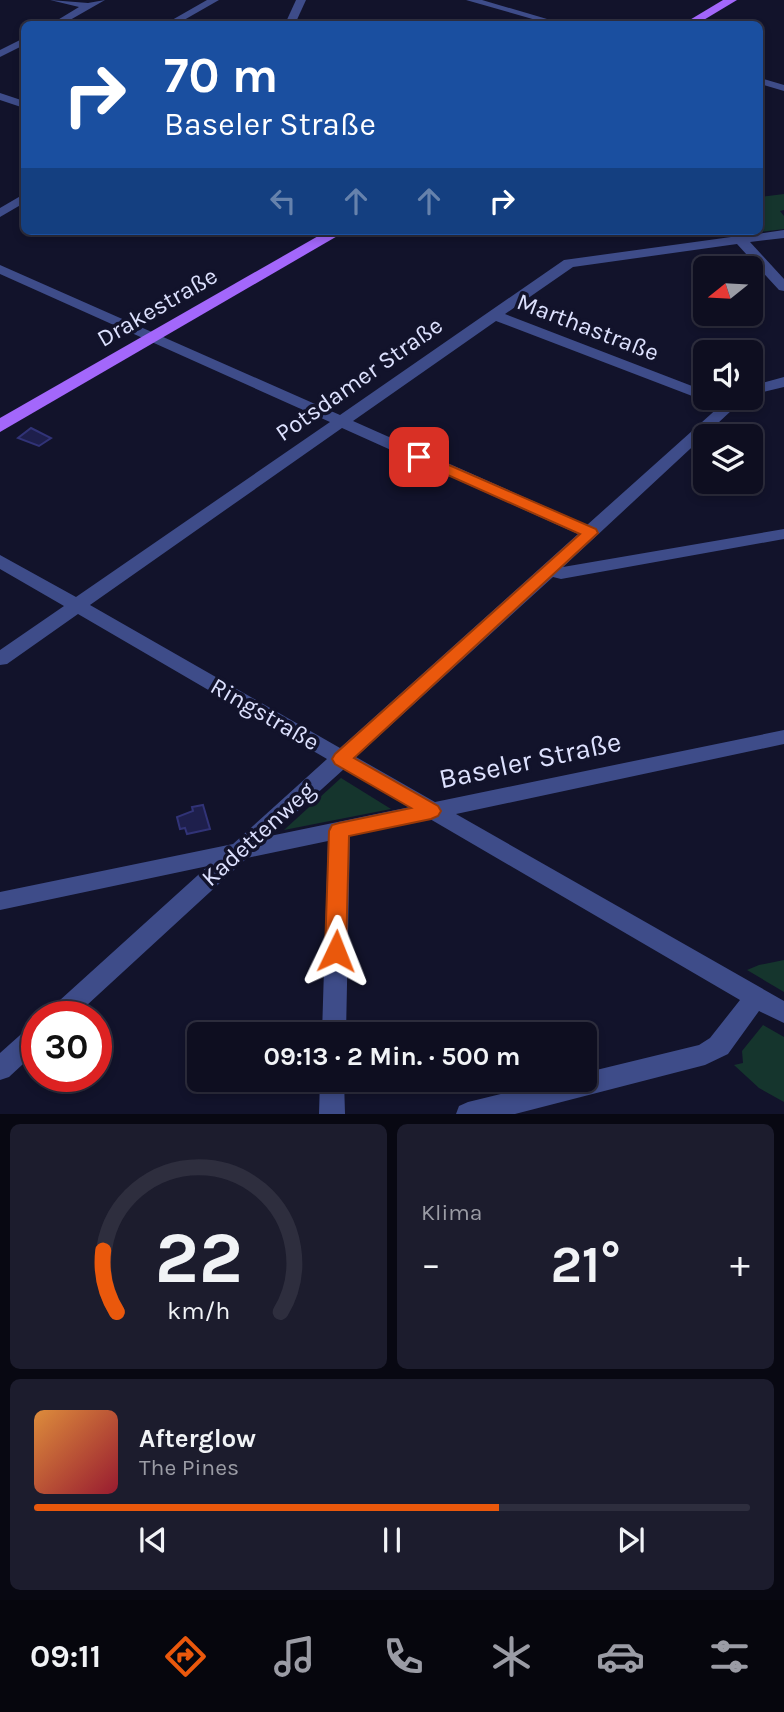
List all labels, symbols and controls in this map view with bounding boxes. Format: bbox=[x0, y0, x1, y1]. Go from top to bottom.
text: 70 m bbox=[164, 47, 278, 104]
icon: right bbox=[49, 49, 140, 140]
text: Baseler Straße bbox=[164, 106, 376, 143]
icon: left bbox=[264, 182, 302, 220]
icon: ahead bbox=[337, 182, 375, 220]
icon: ahead bbox=[410, 182, 448, 220]
icon: right bbox=[483, 182, 521, 220]
north arrow bbox=[693, 256, 763, 326]
map controls bbox=[693, 256, 763, 494]
street label: Drakestraße bbox=[92, 261, 222, 353]
street label: Marthastraße bbox=[513, 287, 663, 367]
street label: Potsdamer Straße bbox=[270, 311, 448, 447]
button: sound bbox=[693, 340, 763, 410]
button: layers bbox=[693, 424, 763, 494]
pin bbox=[389, 427, 449, 487]
icon: arrive bbox=[400, 438, 438, 476]
street label: Ringstraße bbox=[206, 672, 324, 756]
street label: Baseler Straße bbox=[436, 725, 624, 795]
street label: Kadettenweg bbox=[196, 776, 321, 892]
position arrow bbox=[299, 914, 373, 988]
speed limit sign: 30 bbox=[21, 1001, 112, 1092]
text: 09:13 · 2 Min. · 500 m bbox=[264, 1041, 520, 1072]
text: Klima bbox=[421, 1199, 482, 1226]
text: 22 bbox=[154, 1216, 243, 1301]
text: 21° bbox=[550, 1234, 621, 1295]
text: − bbox=[421, 1242, 441, 1287]
text: + bbox=[730, 1242, 750, 1287]
text: km/h bbox=[167, 1296, 230, 1325]
text: Afterglow bbox=[139, 1423, 256, 1454]
text: The Pines bbox=[139, 1454, 239, 1481]
icon: previous bbox=[134, 1521, 172, 1559]
icon: pause bbox=[373, 1521, 411, 1559]
icon: next bbox=[612, 1521, 650, 1559]
icon: directions bbox=[161, 1632, 210, 1681]
icon: music bbox=[270, 1632, 319, 1681]
icon: phone bbox=[379, 1632, 428, 1681]
icon: climate bbox=[487, 1632, 536, 1681]
icon: car bbox=[596, 1632, 645, 1681]
icon: filters bbox=[705, 1632, 754, 1681]
text: 09:11 bbox=[30, 1638, 101, 1675]

